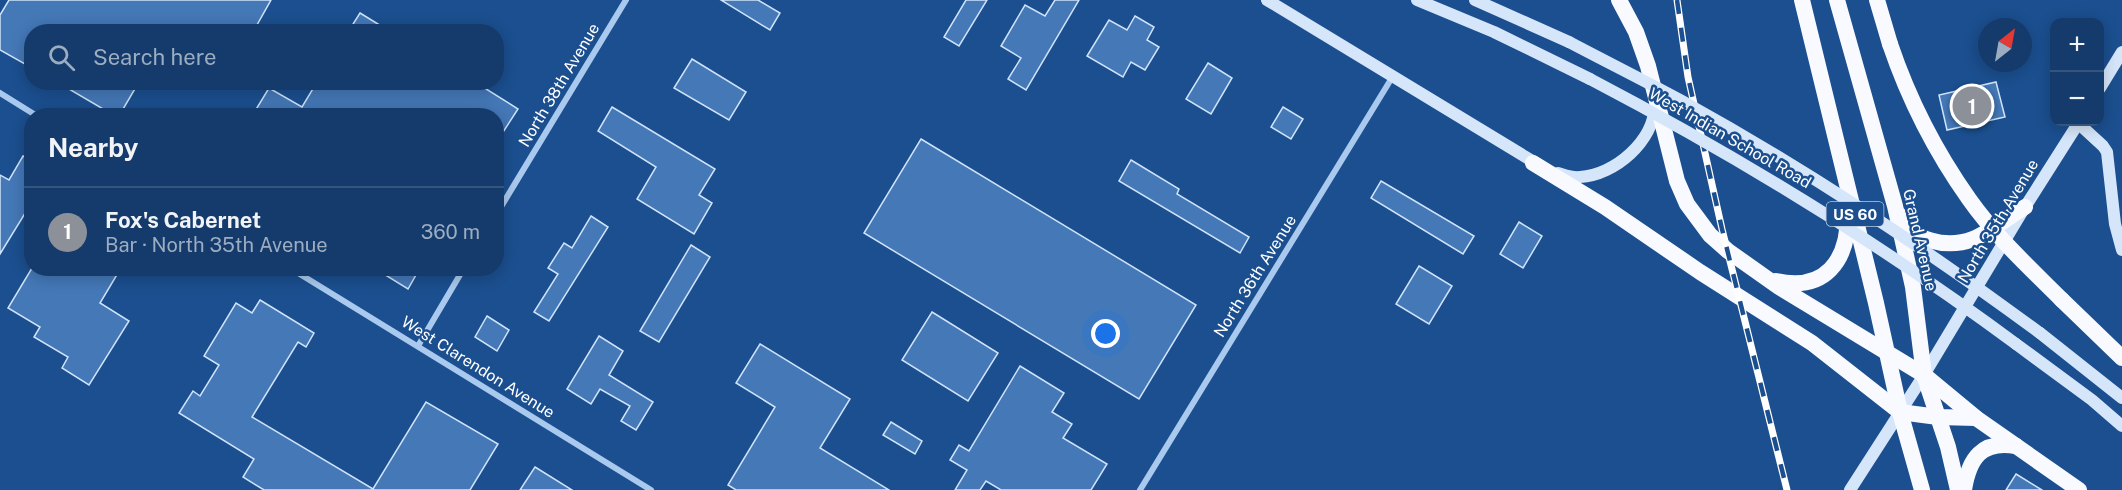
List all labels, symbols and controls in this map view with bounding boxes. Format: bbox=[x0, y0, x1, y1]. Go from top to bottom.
north arrow bbox=[1978, 18, 2032, 72]
map controls bbox=[2050, 18, 2104, 126]
button: + bbox=[2050, 18, 2104, 72]
street label: North 38th Avenue bbox=[515, 20, 603, 150]
search box bbox=[24, 24, 504, 90]
icon: search bbox=[45, 41, 78, 74]
text: Search here bbox=[93, 44, 217, 70]
button: − bbox=[2050, 72, 2104, 126]
street label: West Indian School Road bbox=[1646, 84, 1814, 192]
pin: 1 bbox=[1952, 84, 1992, 128]
text: Nearby bbox=[48, 132, 138, 163]
street label: North 35th Avenue bbox=[1954, 156, 2042, 286]
street label: Grand Avenue bbox=[1899, 187, 1941, 293]
road number: US 60 bbox=[1826, 202, 1884, 226]
text: Fox's Cabernet bbox=[105, 207, 261, 233]
street label: North 36th Avenue bbox=[1210, 211, 1300, 341]
text: 1 bbox=[63, 220, 72, 244]
text: 360 m bbox=[421, 220, 480, 244]
text: Bar · North 35th Avenue bbox=[105, 233, 328, 257]
street label: West Clarendon Avenue bbox=[398, 312, 558, 422]
your location bbox=[1091, 319, 1120, 348]

